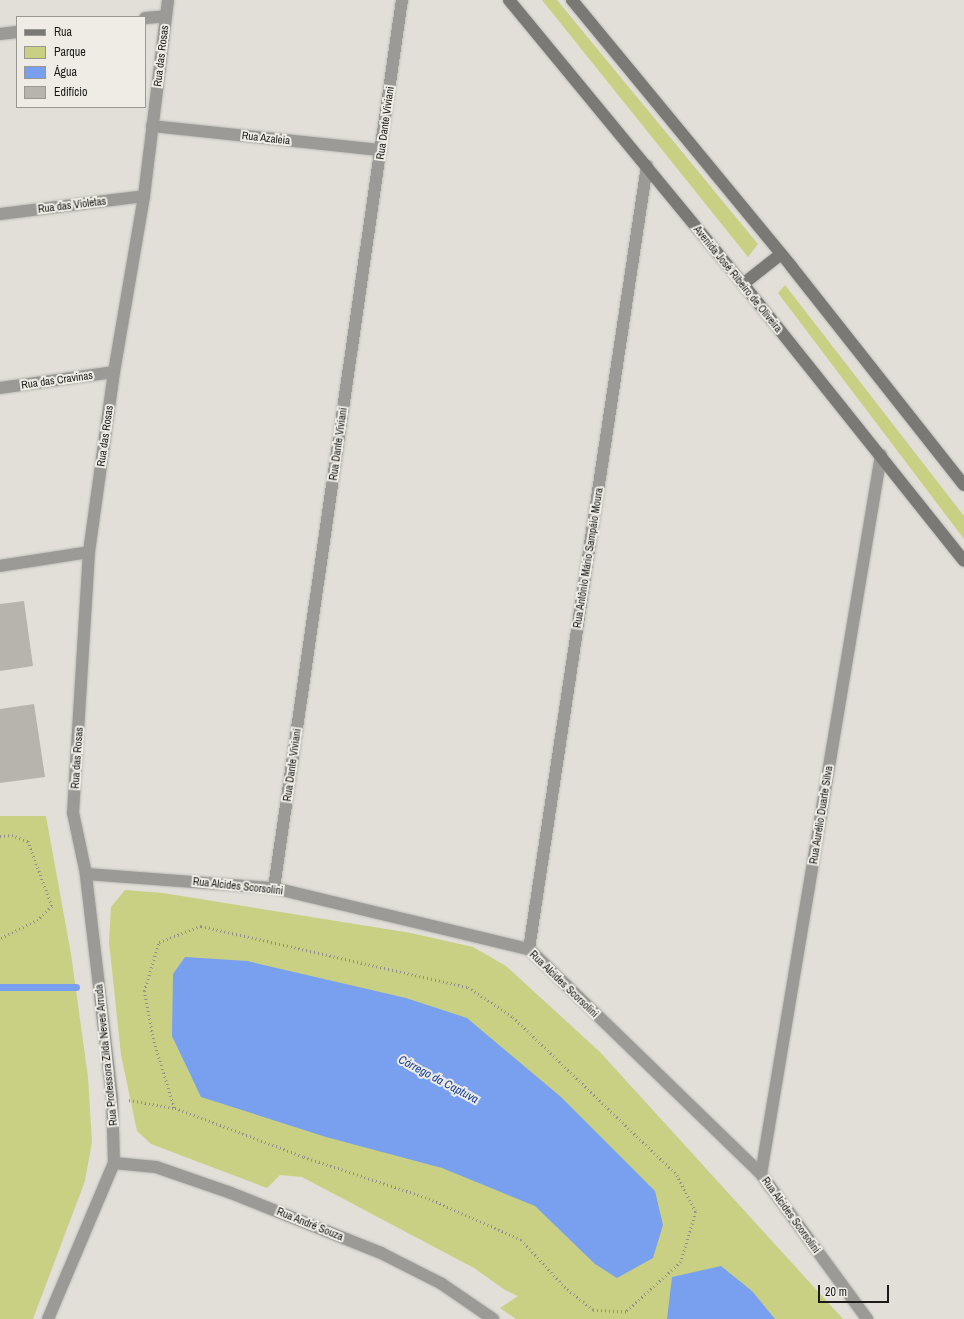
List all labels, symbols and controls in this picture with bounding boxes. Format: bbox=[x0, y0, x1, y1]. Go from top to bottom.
legend bbox=[16, 16, 146, 108]
text: Rua bbox=[54, 24, 72, 40]
street label: Rua das Rosas bbox=[151, 25, 171, 87]
text: Parque bbox=[54, 44, 86, 60]
text: Água bbox=[54, 64, 77, 80]
text: Edifício bbox=[54, 84, 87, 100]
street label: Rua Dante Viviani bbox=[373, 86, 397, 160]
street label: Rua Azaleia bbox=[241, 129, 291, 147]
street label: Rua das Violetas bbox=[37, 194, 107, 216]
street label: Avenida José Ribeiro de Oliveira bbox=[691, 223, 785, 335]
street label: Rua das Cravinas bbox=[20, 368, 94, 392]
street label: Rua das Rosas bbox=[94, 405, 116, 467]
street label: Rua Dante Viviani bbox=[326, 407, 350, 481]
street label: Rua Antônio Mário Sampáio Moura bbox=[570, 487, 606, 629]
street label: Rua das Rosas bbox=[68, 727, 86, 789]
street label: Rua Dante Viviani bbox=[280, 728, 304, 802]
street label: Rua Aurélio Duarte Silva bbox=[807, 765, 835, 865]
street label: Rua Alcides Scorsolini bbox=[192, 875, 284, 897]
street label: Rua Alcides Scorsolini bbox=[527, 948, 601, 1020]
street label: Rua Professora Zilda Neves Arruda bbox=[92, 983, 120, 1127]
water label: Córrego da Captuva bbox=[396, 1053, 480, 1107]
street label: Rua Alcides Scorsolini bbox=[759, 1174, 823, 1256]
street label: Rua André Souza bbox=[275, 1205, 345, 1243]
scale bar bbox=[820, 1277, 891, 1303]
text: 20 m bbox=[825, 1284, 847, 1300]

